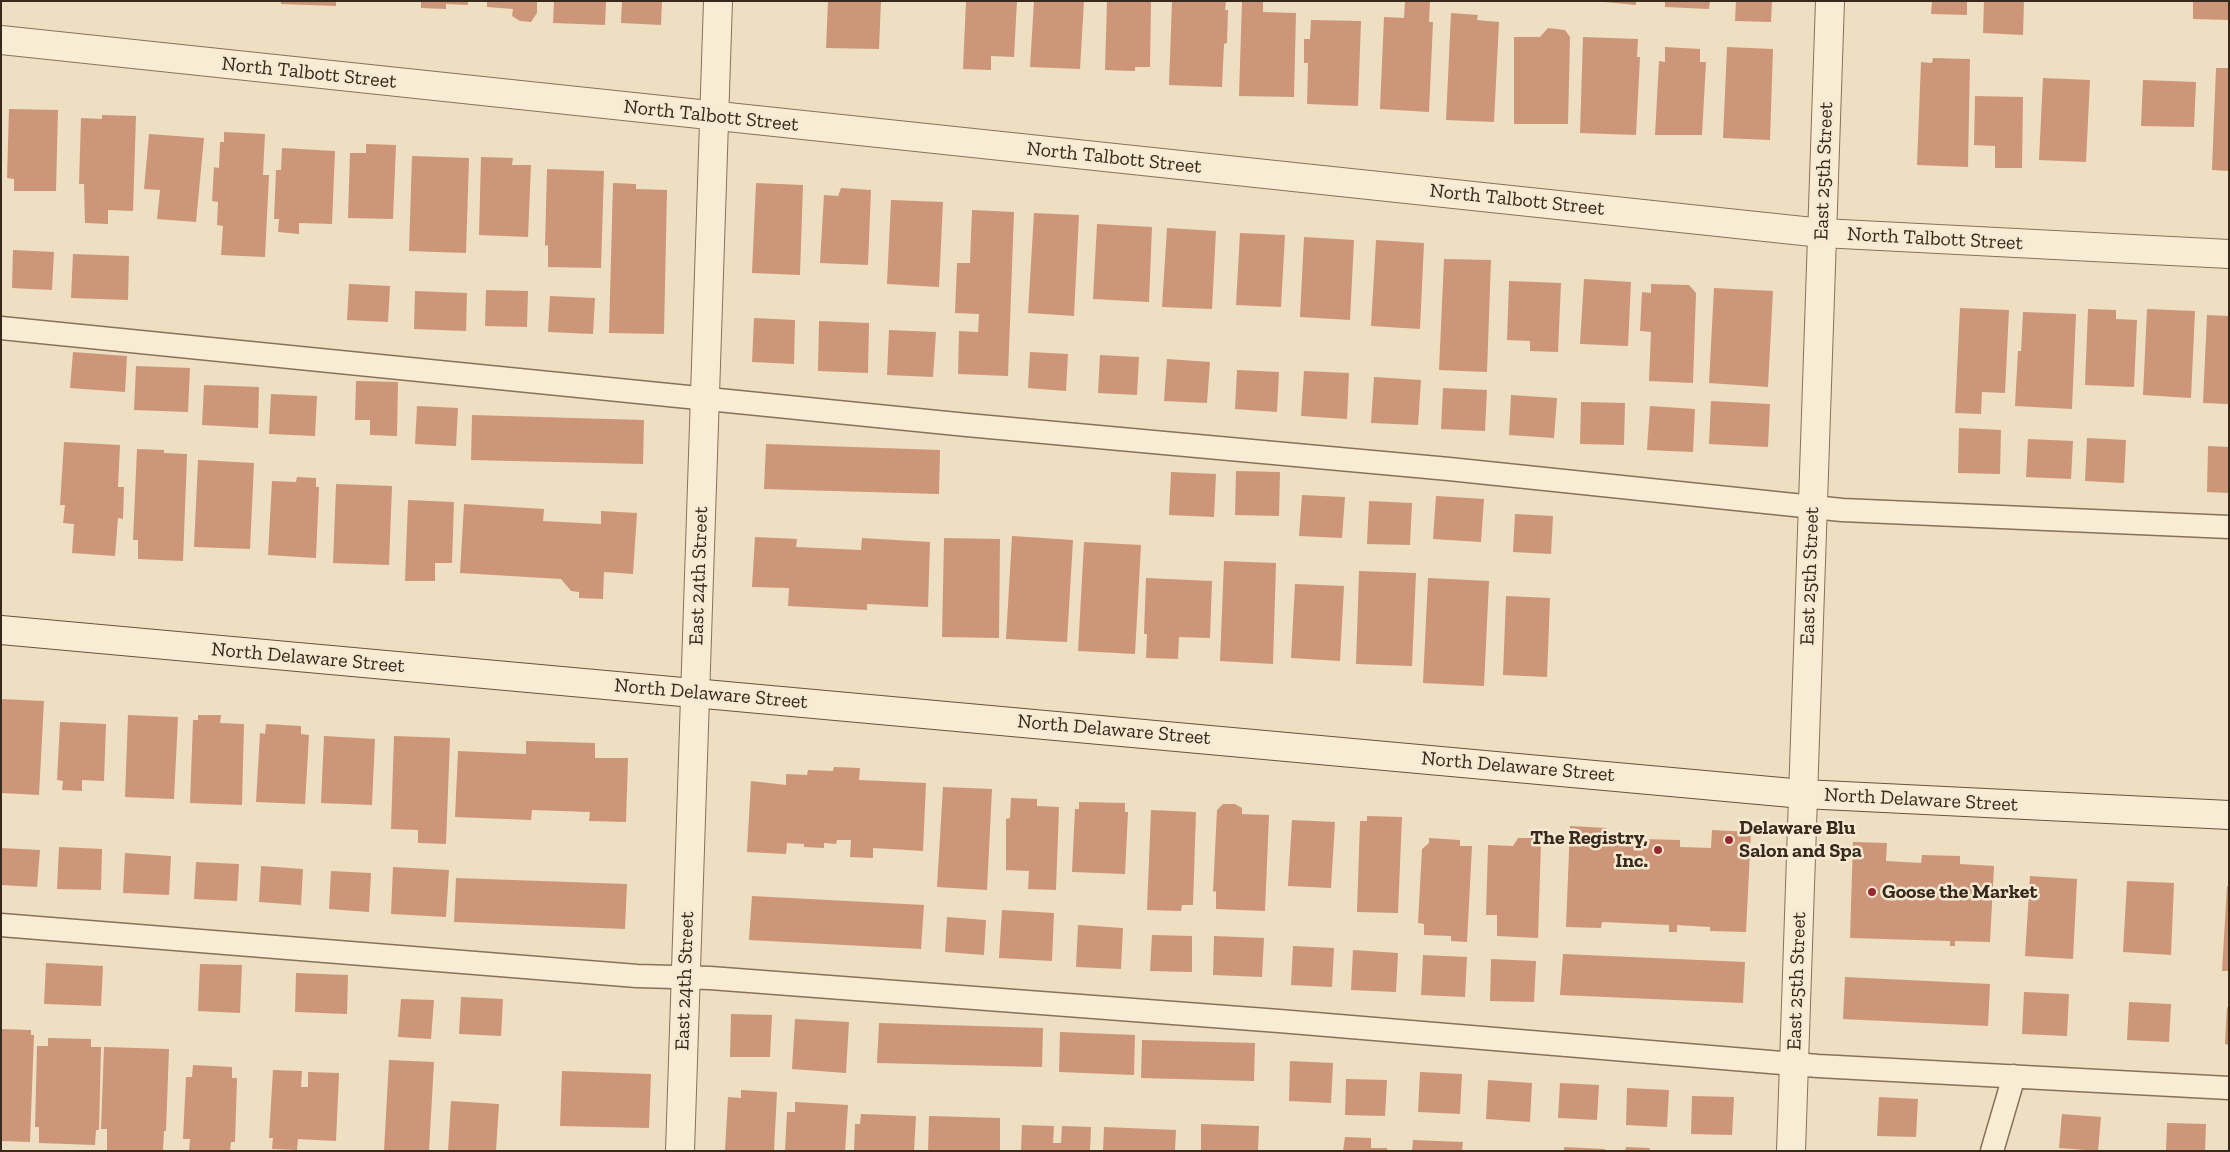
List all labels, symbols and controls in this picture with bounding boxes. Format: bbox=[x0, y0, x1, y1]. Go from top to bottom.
street label: North Talbott Street bbox=[220, 52, 398, 94]
street label: North Talbott Street bbox=[622, 95, 800, 137]
street label: East 25th Street bbox=[1810, 101, 1838, 241]
street label: North Talbott Street bbox=[1025, 137, 1203, 179]
street label: North Talbott Street bbox=[1428, 179, 1606, 221]
street label: North Talbott Street bbox=[1847, 222, 2023, 256]
street label: East 24th Street bbox=[685, 506, 713, 646]
street label: East 25th Street bbox=[1796, 506, 1824, 646]
street label: North Delaware Street bbox=[210, 638, 406, 678]
street label: North Delaware Street bbox=[613, 674, 809, 714]
street label: North Delaware Street bbox=[1016, 710, 1212, 750]
street label: North Delaware Street bbox=[1420, 747, 1616, 787]
street label: North Delaware Street bbox=[1823, 783, 2019, 817]
place label: Delaware Blu Salon and Spa bbox=[1739, 816, 1862, 863]
place label: The Registry, Inc. bbox=[1530, 826, 1648, 873]
marker: Delaware Blu Salon and Spa bbox=[1723, 834, 1735, 846]
marker: The Registry, Inc. bbox=[1652, 844, 1664, 856]
place label: Goose the Market bbox=[1882, 880, 2037, 904]
marker: Goose the Market bbox=[1866, 886, 1878, 898]
street label: East 24th Street bbox=[671, 911, 699, 1051]
street label: East 25th Street bbox=[1783, 911, 1811, 1051]

